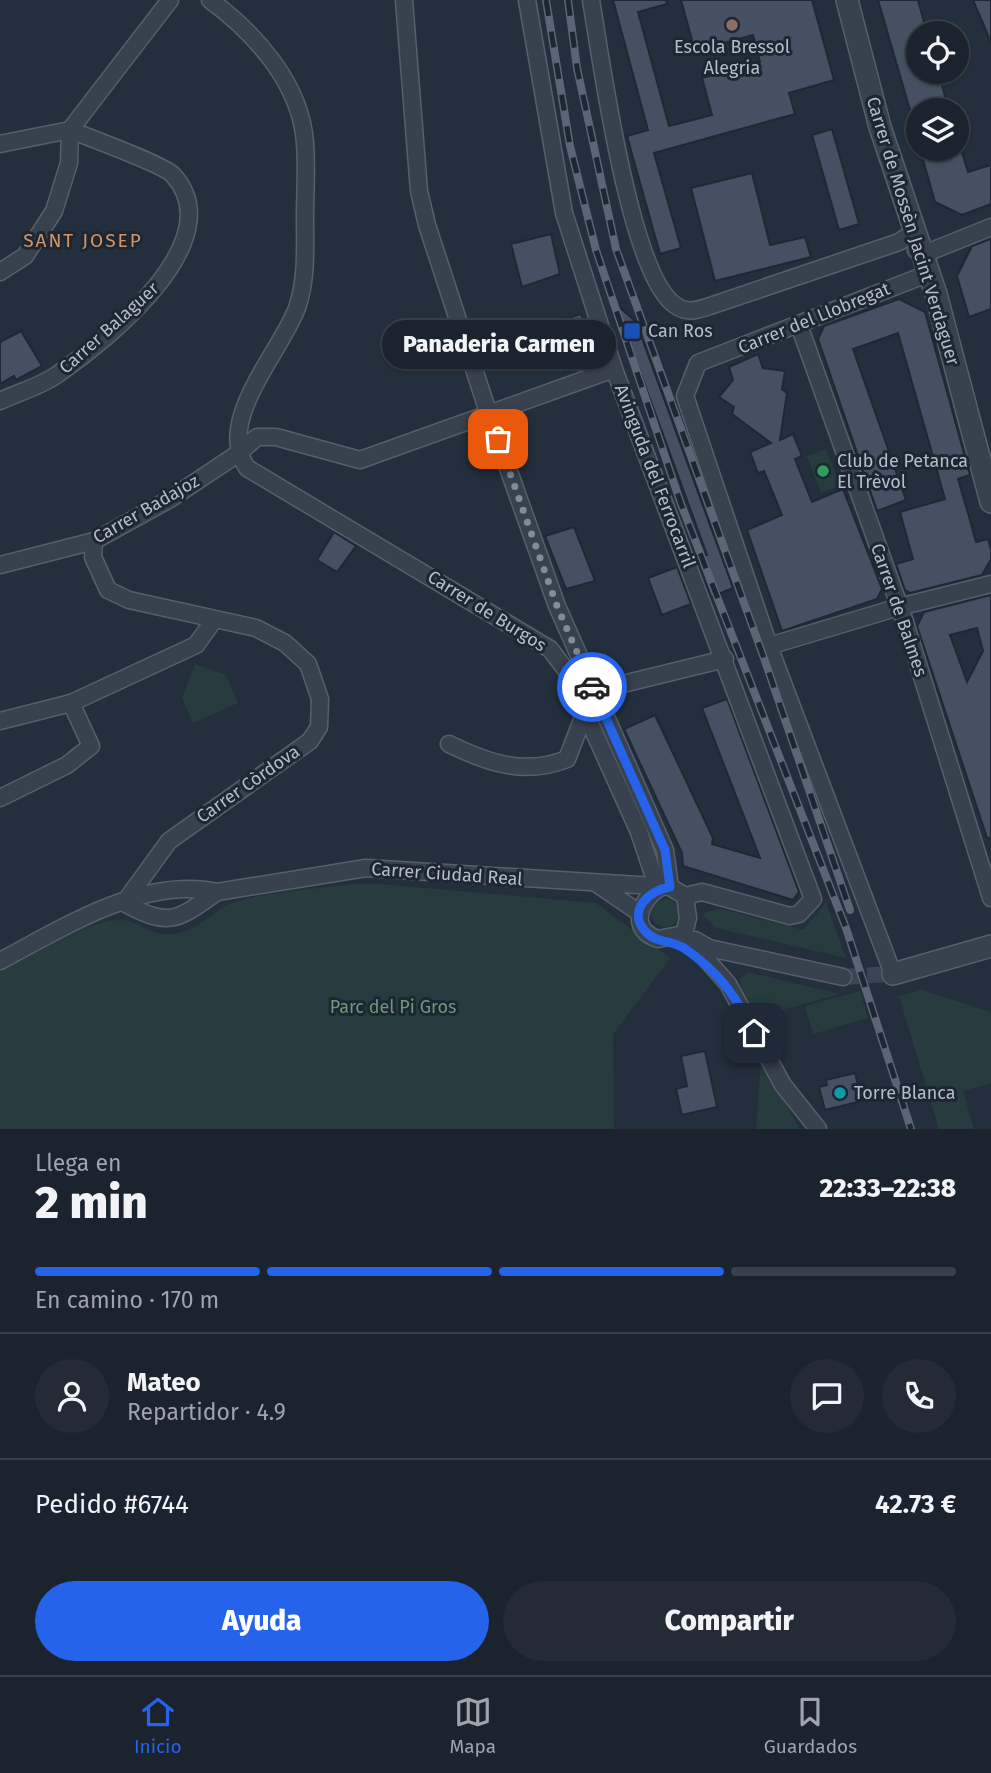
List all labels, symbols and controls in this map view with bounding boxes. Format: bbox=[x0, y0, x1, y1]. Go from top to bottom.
marker: Escola Bressol Alegria bbox=[724, 17, 740, 33]
map controls bbox=[906, 21, 969, 161]
button: locate bbox=[906, 21, 969, 84]
place label: Escola Bressol Alegria bbox=[674, 36, 790, 79]
street label: Carrer de Mossèn Jacint Verdaguer bbox=[862, 94, 964, 368]
button: layers bbox=[906, 98, 969, 161]
district label: SANT JOSEP bbox=[23, 229, 143, 252]
street label: Carrer del Llobregat bbox=[735, 277, 894, 359]
street label: Carrer Balaguer bbox=[55, 278, 163, 378]
callout: Panaderia Carmen bbox=[381, 320, 615, 369]
place label: Can Ros bbox=[648, 320, 713, 342]
marker: Can Ros bbox=[622, 321, 642, 341]
text: Panaderia Carmen bbox=[403, 330, 595, 358]
street label: Avinguda del Ferrocarril bbox=[610, 381, 700, 571]
pin bbox=[468, 409, 528, 469]
icon: bag bbox=[479, 420, 517, 458]
place label: Club de Petanca El Trèvol bbox=[837, 450, 968, 493]
marker: Club de Petanca El Trèvol bbox=[815, 463, 831, 479]
street label: Carrer Badajoz bbox=[89, 470, 203, 548]
street label: Carrer de Balmes bbox=[866, 541, 932, 679]
street label: Carrer de Burgos bbox=[423, 566, 551, 656]
courier bbox=[557, 652, 627, 722]
icon: car bbox=[573, 668, 611, 706]
street label: Carrer Còrdova bbox=[192, 740, 304, 828]
street label: Carrer Ciudad Real bbox=[371, 858, 523, 890]
park label: Parc del Pi Gros bbox=[330, 996, 456, 1018]
pin bbox=[724, 1003, 784, 1063]
icon: home bbox=[735, 1014, 773, 1052]
place label: Torre Blanca bbox=[854, 1082, 955, 1104]
marker: Torre Blanca bbox=[832, 1085, 848, 1101]
text: Llega en bbox=[35, 1149, 121, 1177]
text: 22:33–22:38 bbox=[819, 1173, 956, 1204]
text: 2 min bbox=[35, 1175, 148, 1230]
text: En camino · 170 m bbox=[35, 1286, 219, 1314]
button: person bbox=[35, 1359, 109, 1433]
button: chat bbox=[790, 1359, 864, 1433]
button: phone bbox=[882, 1359, 956, 1433]
text: Mateo bbox=[127, 1367, 201, 1398]
text: Repartidor · 4.9 bbox=[127, 1398, 286, 1426]
text: Pedido #6744 bbox=[35, 1489, 189, 1520]
text: 42.73 € bbox=[875, 1489, 956, 1520]
button: Ayuda bbox=[35, 1581, 489, 1661]
button: Compartir bbox=[503, 1581, 956, 1661]
tab: Inicio bbox=[134, 1693, 182, 1758]
tab: Mapa bbox=[449, 1693, 496, 1758]
tab: Guardados bbox=[764, 1693, 857, 1758]

